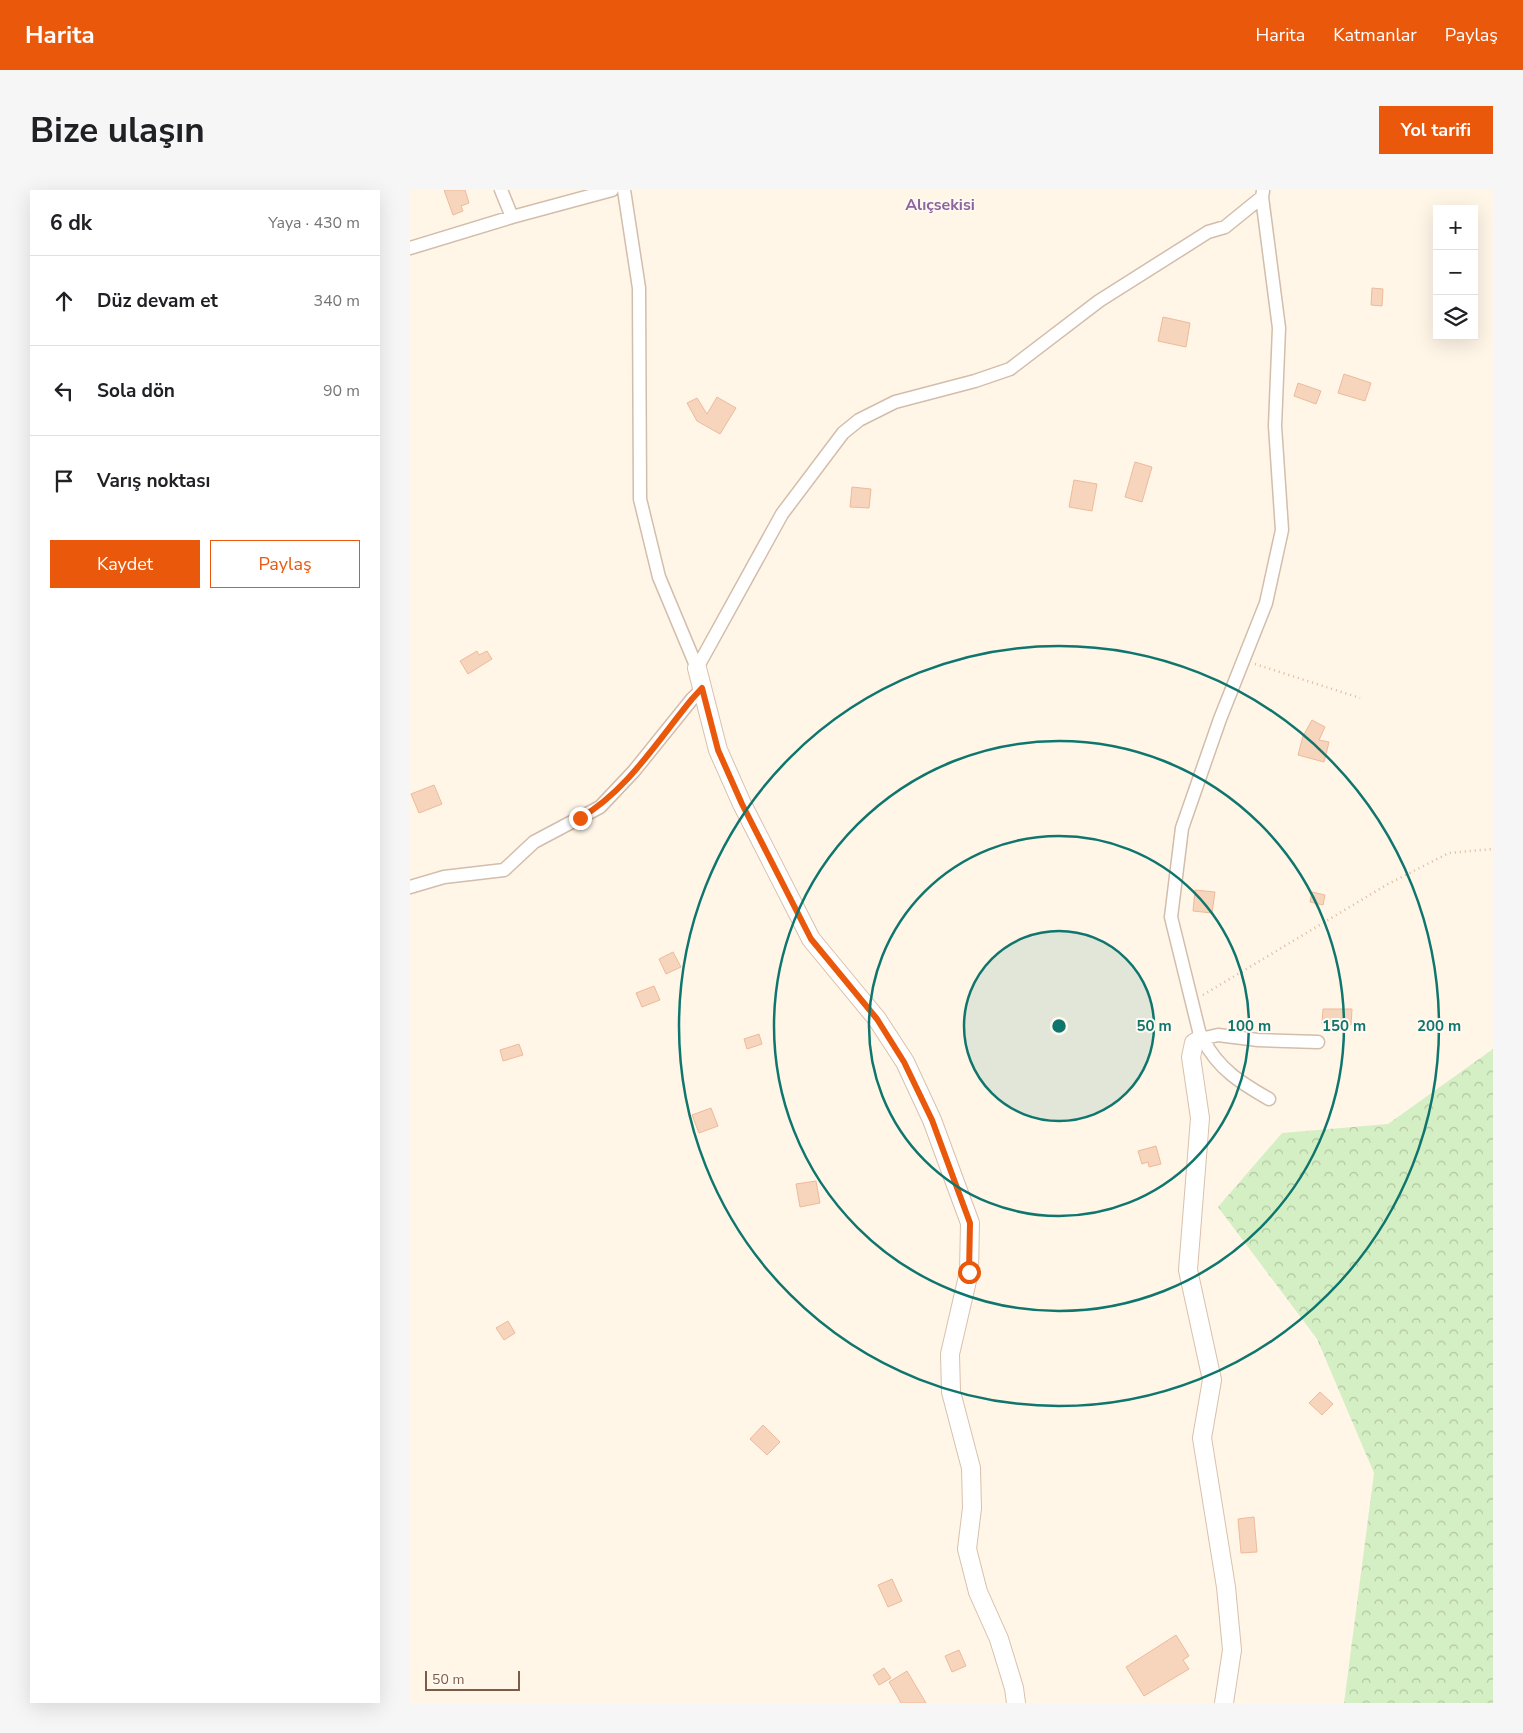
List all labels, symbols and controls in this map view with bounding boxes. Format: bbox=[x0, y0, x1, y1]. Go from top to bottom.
text: Harita bbox=[25, 19, 95, 51]
text: Harita bbox=[1256, 23, 1305, 47]
text: Katmanlar bbox=[1333, 23, 1417, 47]
text: Paylaş bbox=[1445, 23, 1498, 47]
button: Yol tarifi bbox=[1379, 106, 1493, 154]
text: Bize ulaşın bbox=[30, 107, 205, 154]
district label: Alıçsekisi bbox=[905, 194, 975, 216]
map controls bbox=[1433, 205, 1478, 340]
button: + bbox=[1433, 205, 1478, 250]
text: 6 dk bbox=[50, 209, 92, 237]
text: Yaya · 430 m bbox=[268, 212, 360, 234]
button: − bbox=[1433, 250, 1478, 295]
icon: ahead bbox=[50, 287, 78, 315]
text: Düz devam et bbox=[97, 288, 218, 314]
text: 340 m bbox=[313, 290, 360, 312]
button: layers bbox=[1433, 295, 1478, 340]
icon: left bbox=[50, 377, 78, 405]
text: Sola dön bbox=[97, 378, 175, 404]
text: 90 m bbox=[323, 380, 360, 402]
icon: arrive bbox=[50, 467, 78, 495]
text: Varış noktası bbox=[97, 468, 210, 494]
button: Kaydet bbox=[50, 540, 200, 588]
button: Paylaş bbox=[210, 540, 360, 588]
route end bbox=[569, 807, 592, 830]
text: 50 m bbox=[1136, 1016, 1172, 1036]
text: 100 m bbox=[1227, 1016, 1271, 1036]
text: 150 m bbox=[1322, 1016, 1366, 1036]
text: 200 m bbox=[1417, 1016, 1461, 1036]
centre of rings bbox=[1050, 1017, 1068, 1035]
route start bbox=[958, 1261, 981, 1284]
scale bar bbox=[425, 1668, 520, 1691]
text: 50 m bbox=[432, 1670, 464, 1689]

